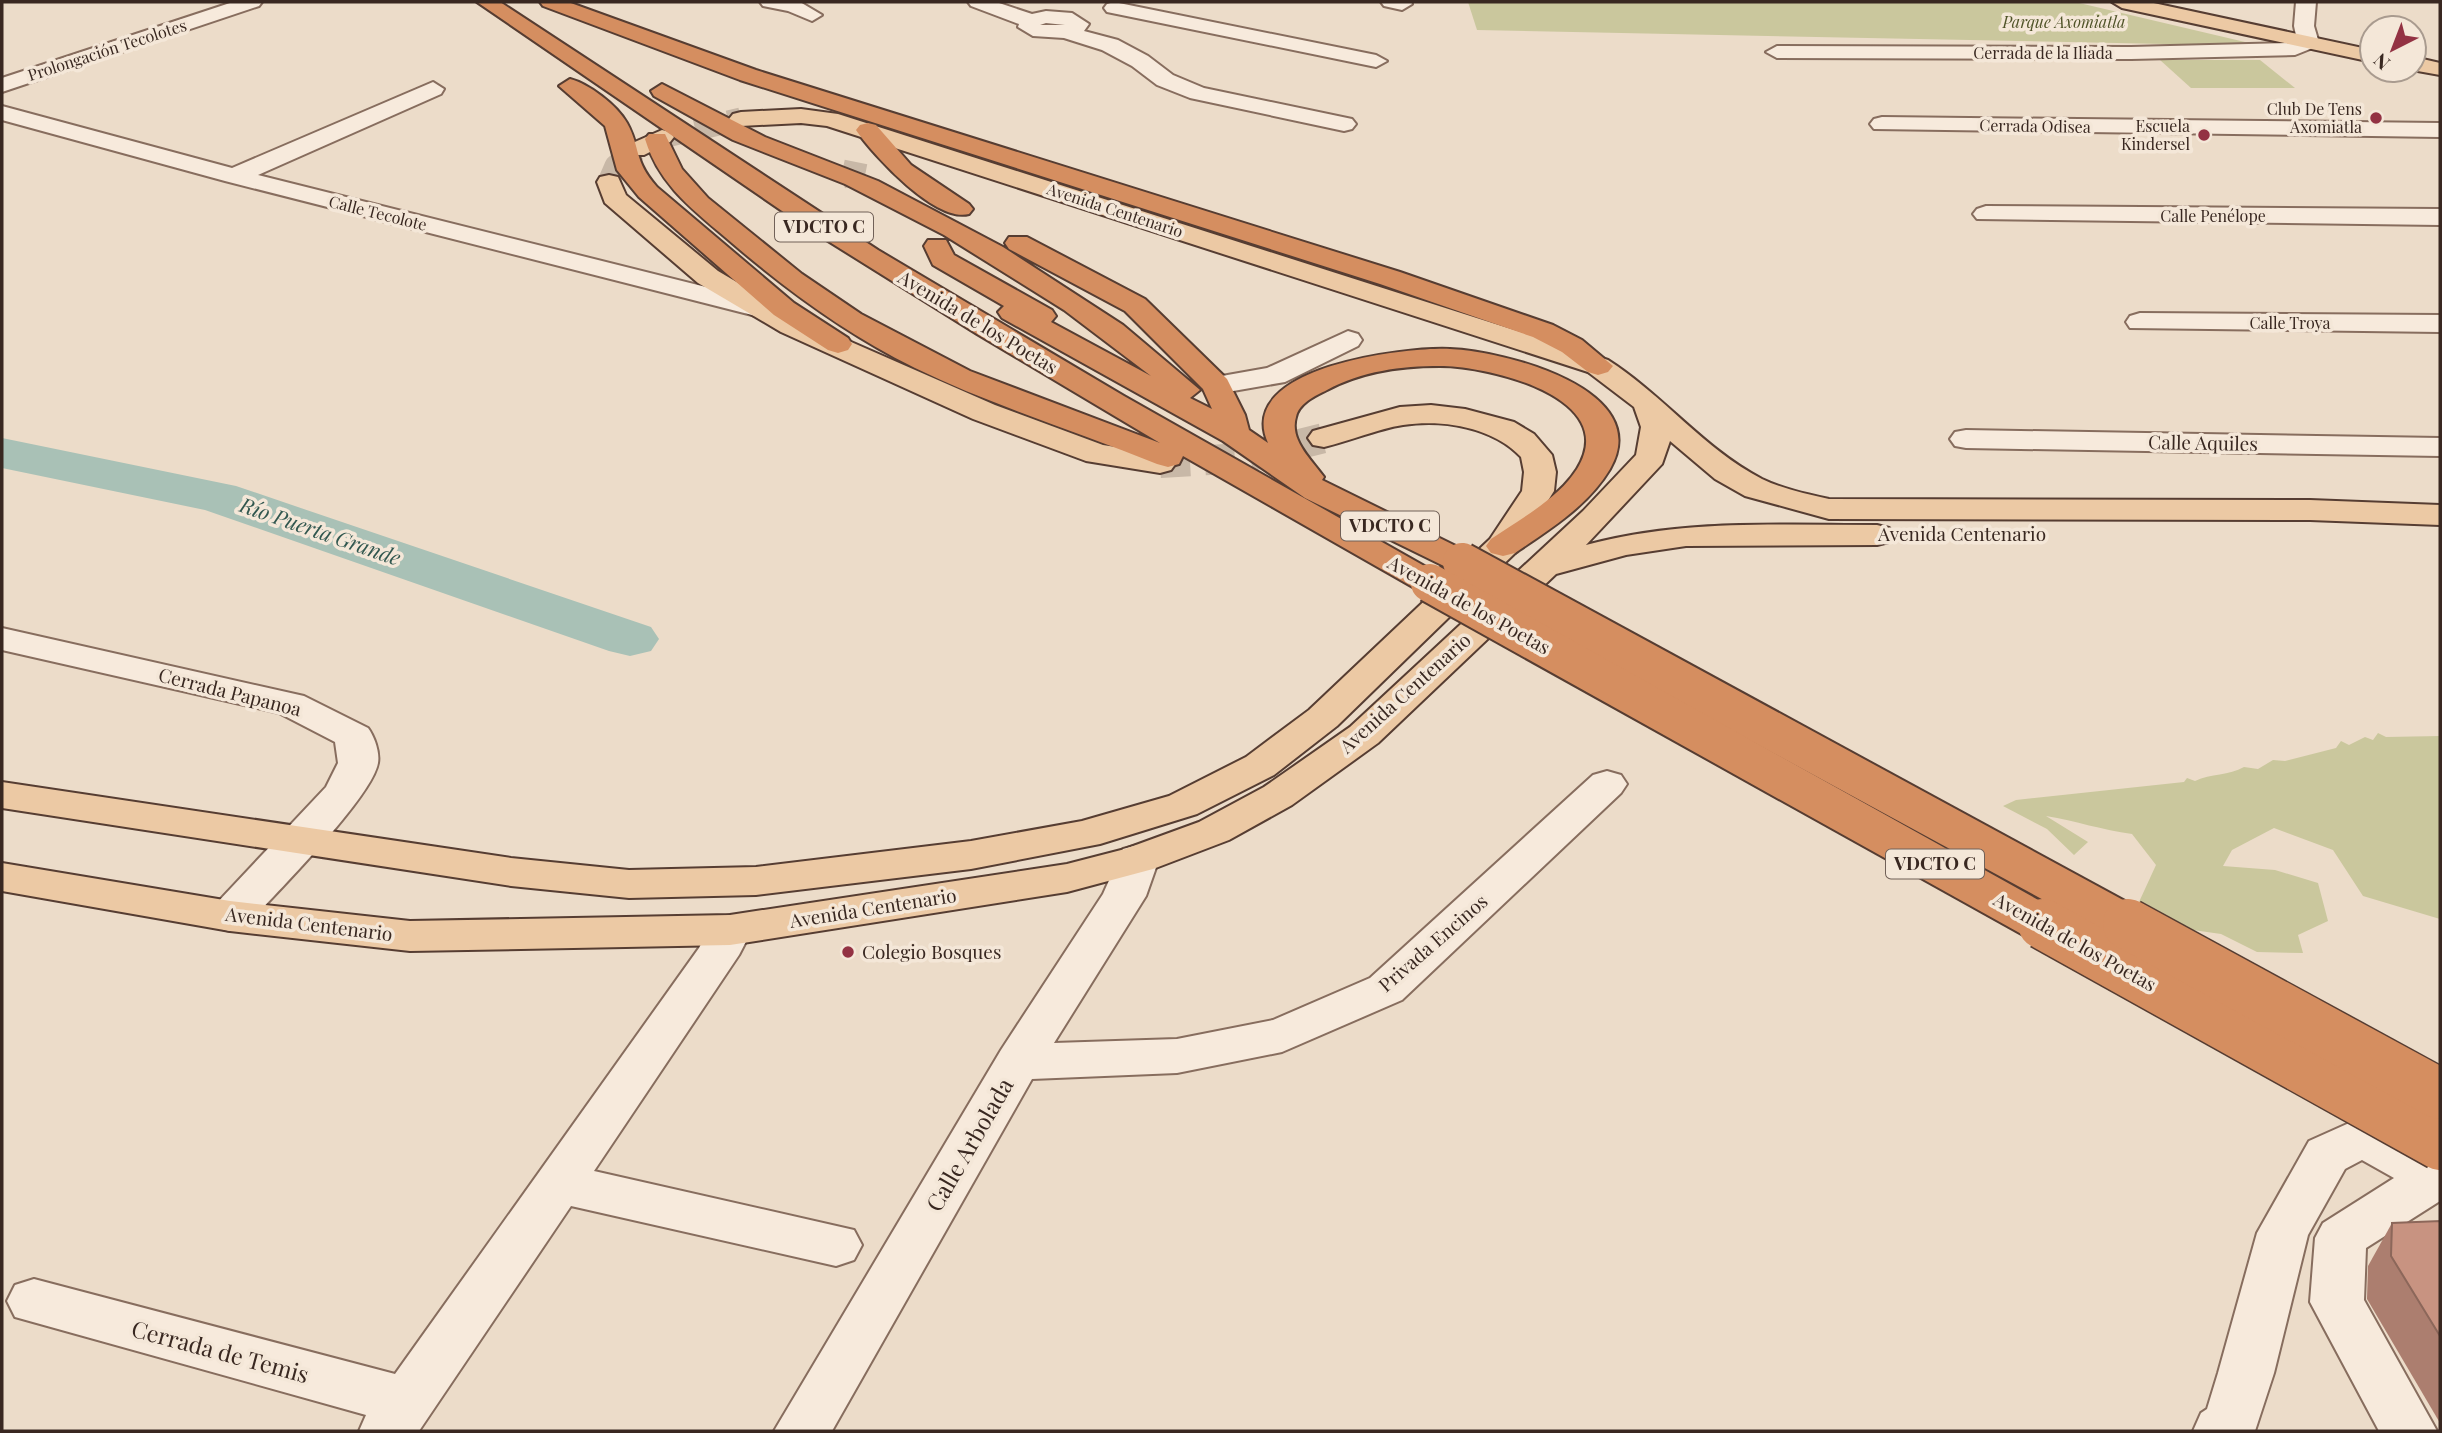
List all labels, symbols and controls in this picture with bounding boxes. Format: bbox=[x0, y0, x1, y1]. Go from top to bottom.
park label: Parque Axomiatla bbox=[2002, 11, 2125, 32]
street label: Prolongación Tecolotes bbox=[25, 14, 189, 85]
north arrow bbox=[2358, 14, 2428, 84]
street label: Cerrada de la Iliada bbox=[1973, 42, 2113, 63]
text: N bbox=[2367, 48, 2395, 77]
place label: Club De Tens Axomiatla bbox=[2267, 98, 2362, 137]
marker: Club De Tens Axomiatla bbox=[2368, 110, 2384, 126]
street label: Cerrada Odisea bbox=[1979, 114, 2091, 137]
place label: Escuela Kindersel bbox=[2121, 115, 2190, 154]
marker: Escuela Kindersel bbox=[2196, 127, 2212, 143]
street label: Avenida Centenario bbox=[1044, 177, 1186, 241]
street label: Calle Tecolote bbox=[327, 190, 429, 235]
street label: Calle Penélope bbox=[2160, 205, 2266, 226]
road number: VDCTO C bbox=[775, 212, 873, 242]
street label: Avenida de los Poetas bbox=[893, 263, 1063, 379]
street label: Calle Troya bbox=[2250, 312, 2331, 333]
street label: Calle Aquiles bbox=[2148, 428, 2258, 456]
water label: Río Puerta Grande bbox=[236, 489, 405, 571]
road number: VDCTO C bbox=[1341, 512, 1439, 540]
street label: Avenida Centenario bbox=[1877, 520, 2046, 546]
street label: Avenida de los Poetas bbox=[1383, 548, 1555, 660]
street label: Avenida Centenario bbox=[1332, 626, 1476, 759]
street label: Cerrada Papanoa bbox=[156, 661, 305, 721]
road number: VDCTO C bbox=[1886, 850, 1984, 878]
street label: Avenida Centenario bbox=[787, 881, 958, 933]
street label: Avenida de los Poetas bbox=[1989, 885, 2161, 997]
street label: Privada Encinos bbox=[1372, 888, 1492, 997]
street label: Avenida Centenario bbox=[223, 900, 394, 946]
place label: Colegio Bosques bbox=[862, 938, 1001, 964]
marker: Colegio Bosques bbox=[840, 944, 856, 960]
street label: Calle Arbolada bbox=[918, 1071, 1020, 1217]
street label: Cerrada de Temis bbox=[128, 1312, 312, 1389]

